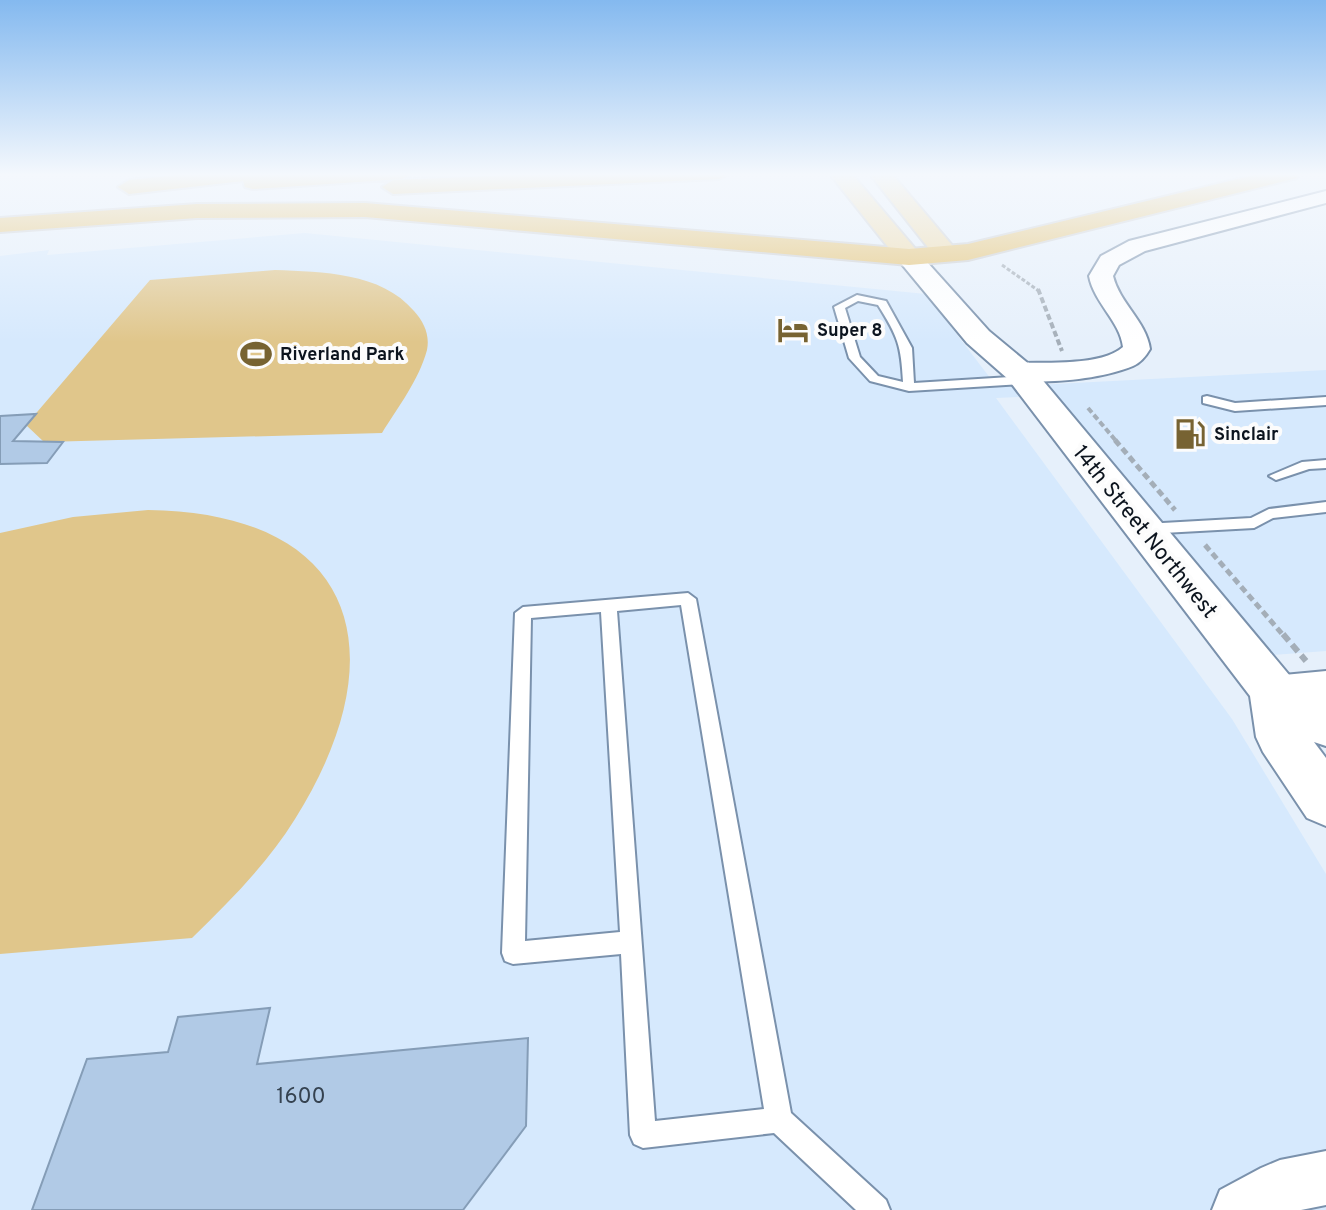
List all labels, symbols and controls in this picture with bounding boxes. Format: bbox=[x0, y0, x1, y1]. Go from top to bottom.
hotel icon: Super 8 bbox=[776, 313, 810, 347]
place label: Super 8 bbox=[817, 320, 883, 343]
sports icon: Riverland Park bbox=[239, 337, 273, 371]
place label: Riverland Park bbox=[280, 344, 405, 367]
fuel station icon: Sinclair bbox=[1173, 417, 1207, 451]
place label: Sinclair bbox=[1214, 424, 1279, 447]
street label: 14th Street Northwest bbox=[1066, 441, 1222, 625]
house number: 1600 bbox=[276, 1084, 326, 1111]

